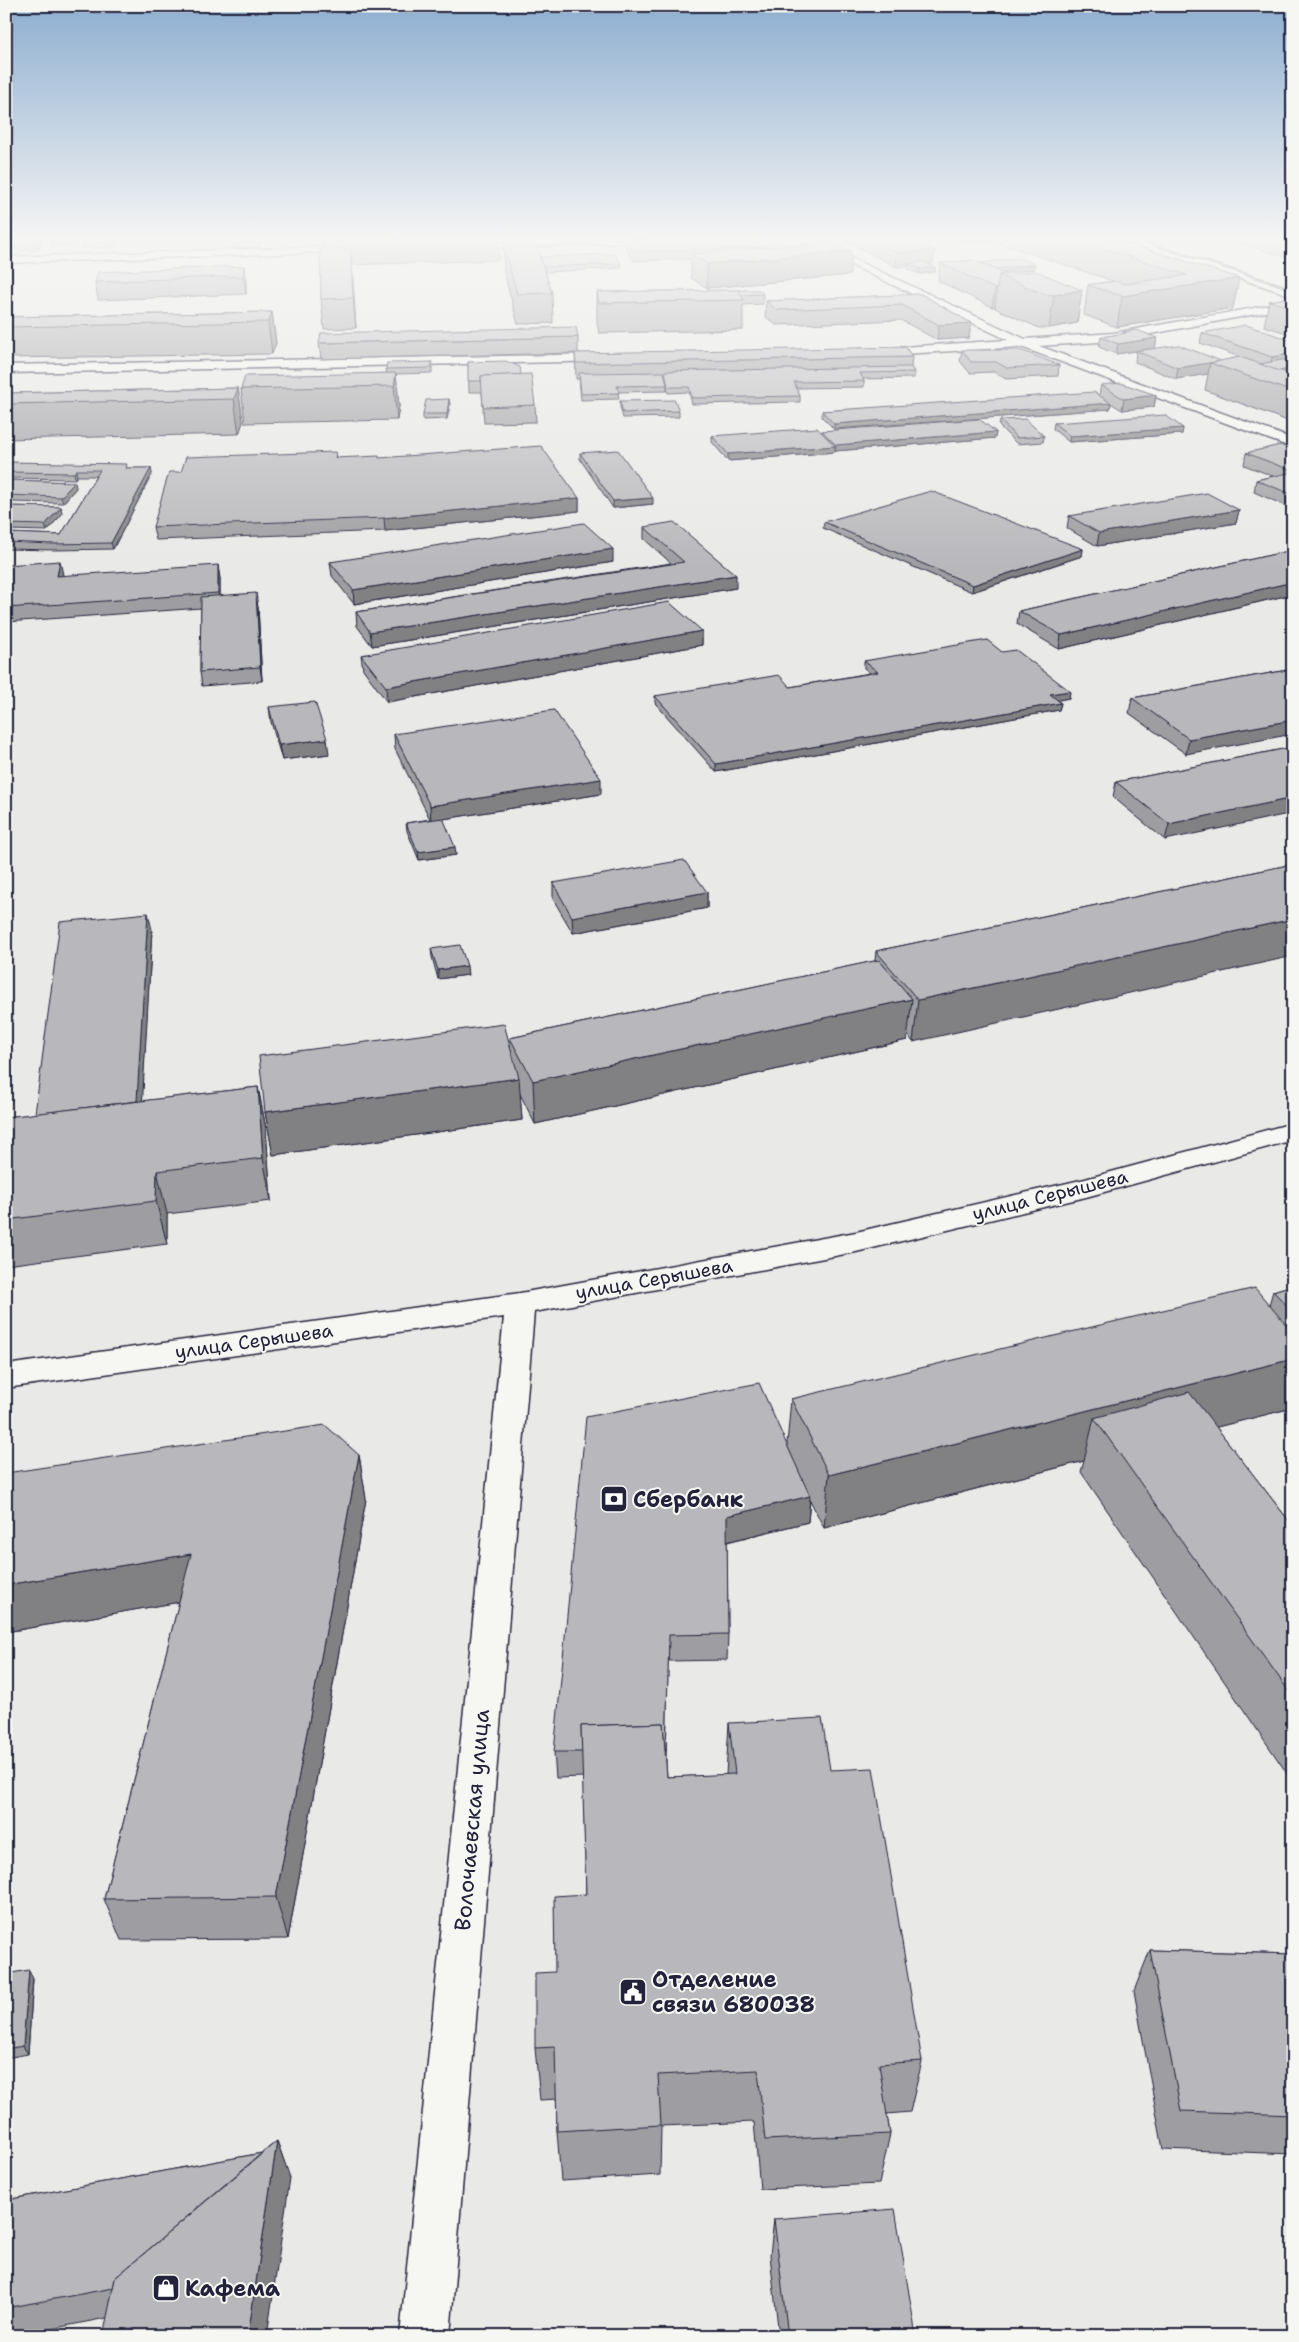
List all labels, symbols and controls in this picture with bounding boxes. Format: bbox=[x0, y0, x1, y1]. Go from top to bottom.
street label: улица Серышева bbox=[970, 1164, 1131, 1226]
street label: улица Серышева bbox=[573, 1253, 735, 1305]
street label: улица Серышева bbox=[173, 1318, 335, 1364]
bank icon: Сбербанк bbox=[599, 1484, 629, 1514]
place label: Сбербанк bbox=[633, 1485, 743, 1514]
street label: Волочаевская улица bbox=[448, 1708, 496, 1932]
place label: Отделение связи 680038 bbox=[652, 1965, 815, 2019]
public building icon: Отделение связи 680038 bbox=[618, 1977, 648, 2007]
shop icon: Кафема bbox=[151, 2273, 181, 2303]
place label: Кафема bbox=[185, 2274, 280, 2303]

